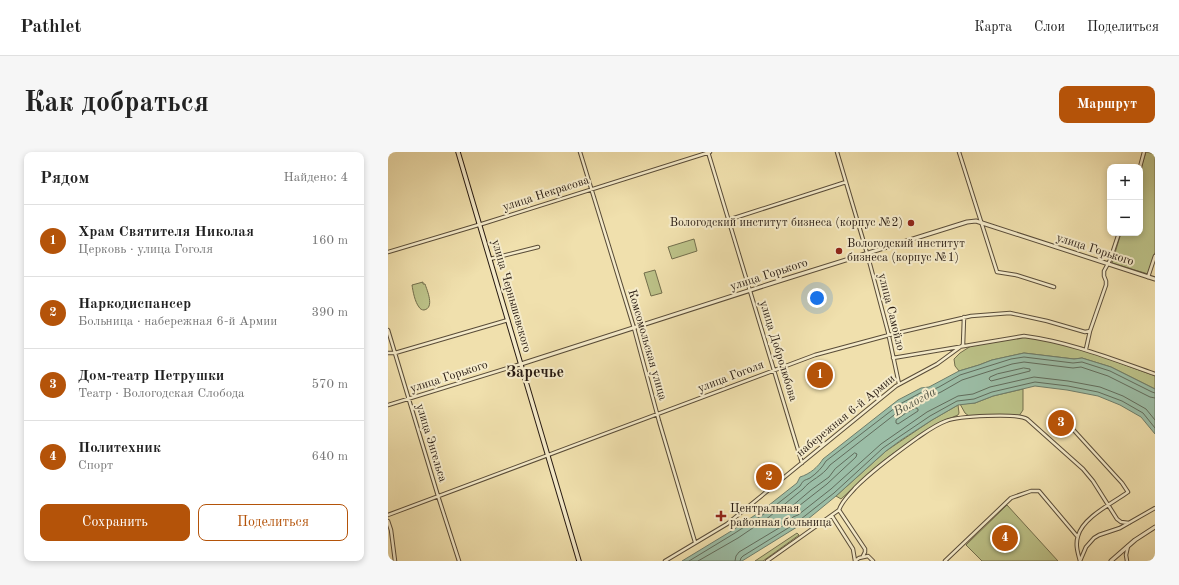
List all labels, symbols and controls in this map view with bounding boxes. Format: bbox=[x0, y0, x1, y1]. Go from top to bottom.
text: Pathlet bbox=[20, 18, 81, 37]
text: Карта bbox=[974, 20, 1012, 34]
text: Слои bbox=[1034, 20, 1065, 34]
text: Поделиться bbox=[1087, 20, 1159, 34]
button: Маршрут bbox=[1059, 86, 1155, 123]
text: Как добраться bbox=[24, 90, 209, 118]
map controls bbox=[1107, 164, 1143, 236]
button: + bbox=[1107, 164, 1143, 200]
text: Рядом bbox=[40, 170, 89, 187]
text: Найдено: 4 bbox=[284, 171, 348, 184]
street label: улица Некрасова bbox=[501, 174, 591, 214]
button: − bbox=[1107, 200, 1143, 236]
place label: Вологодский институт бизнеса (корпус №2) bbox=[670, 216, 903, 229]
marker: Вологодский институт бизнеса (корпус №2) bbox=[906, 218, 916, 228]
text: Храм Святителя Николая bbox=[78, 225, 254, 240]
street label: улица Горького bbox=[1055, 232, 1135, 268]
text: 1 bbox=[49, 234, 57, 247]
text: 160 m bbox=[311, 234, 348, 247]
street label: улица Чернышевского bbox=[489, 238, 533, 354]
place label: Вологодский институт бизнеса (корпус №1) bbox=[847, 238, 965, 264]
text: Церковь · улица Гоголя bbox=[78, 243, 213, 256]
marker: Вологодский институт бизнеса (корпус №1) bbox=[834, 246, 844, 256]
street label: улица Горького bbox=[729, 257, 809, 293]
street label: улица Самойло bbox=[876, 272, 906, 352]
street label: Комсомольская улица bbox=[625, 288, 669, 402]
your location bbox=[807, 288, 827, 308]
text: Наркодиспансер bbox=[78, 297, 191, 312]
street label: улица Добролюбова bbox=[757, 299, 799, 403]
text: 2 bbox=[49, 306, 57, 319]
text: 390 m bbox=[311, 306, 348, 319]
text: Больница · набережная 6-й Армии bbox=[78, 315, 277, 328]
street label: улица Горького bbox=[409, 359, 489, 395]
street label: улица Гоголя bbox=[696, 359, 766, 395]
pin: 1 bbox=[807, 360, 833, 390]
district label: Заречье bbox=[506, 365, 564, 381]
text: Дом-театр Петрушки bbox=[78, 369, 224, 384]
street label: набережная 6-й Армии bbox=[794, 373, 898, 459]
text: 3 bbox=[49, 378, 57, 391]
text: 570 m bbox=[311, 378, 348, 391]
water label: Вологда bbox=[891, 385, 939, 419]
text: Театр · Вологодская Слобода bbox=[78, 387, 245, 400]
street label: улица Энгельса bbox=[413, 402, 449, 484]
pin: 3 bbox=[1048, 408, 1074, 438]
text: Политехник bbox=[78, 441, 161, 456]
text: 4 bbox=[49, 450, 57, 463]
text: 640 m bbox=[311, 450, 348, 463]
text: Спорт bbox=[78, 459, 113, 472]
pin: 2 bbox=[756, 462, 782, 492]
place label: Центральная районная больница bbox=[730, 503, 832, 529]
button: Сохранить bbox=[40, 504, 190, 541]
button: Поделиться bbox=[198, 504, 348, 541]
marker: Центральная районная больница bbox=[715, 510, 727, 522]
pin: 4 bbox=[992, 523, 1018, 553]

